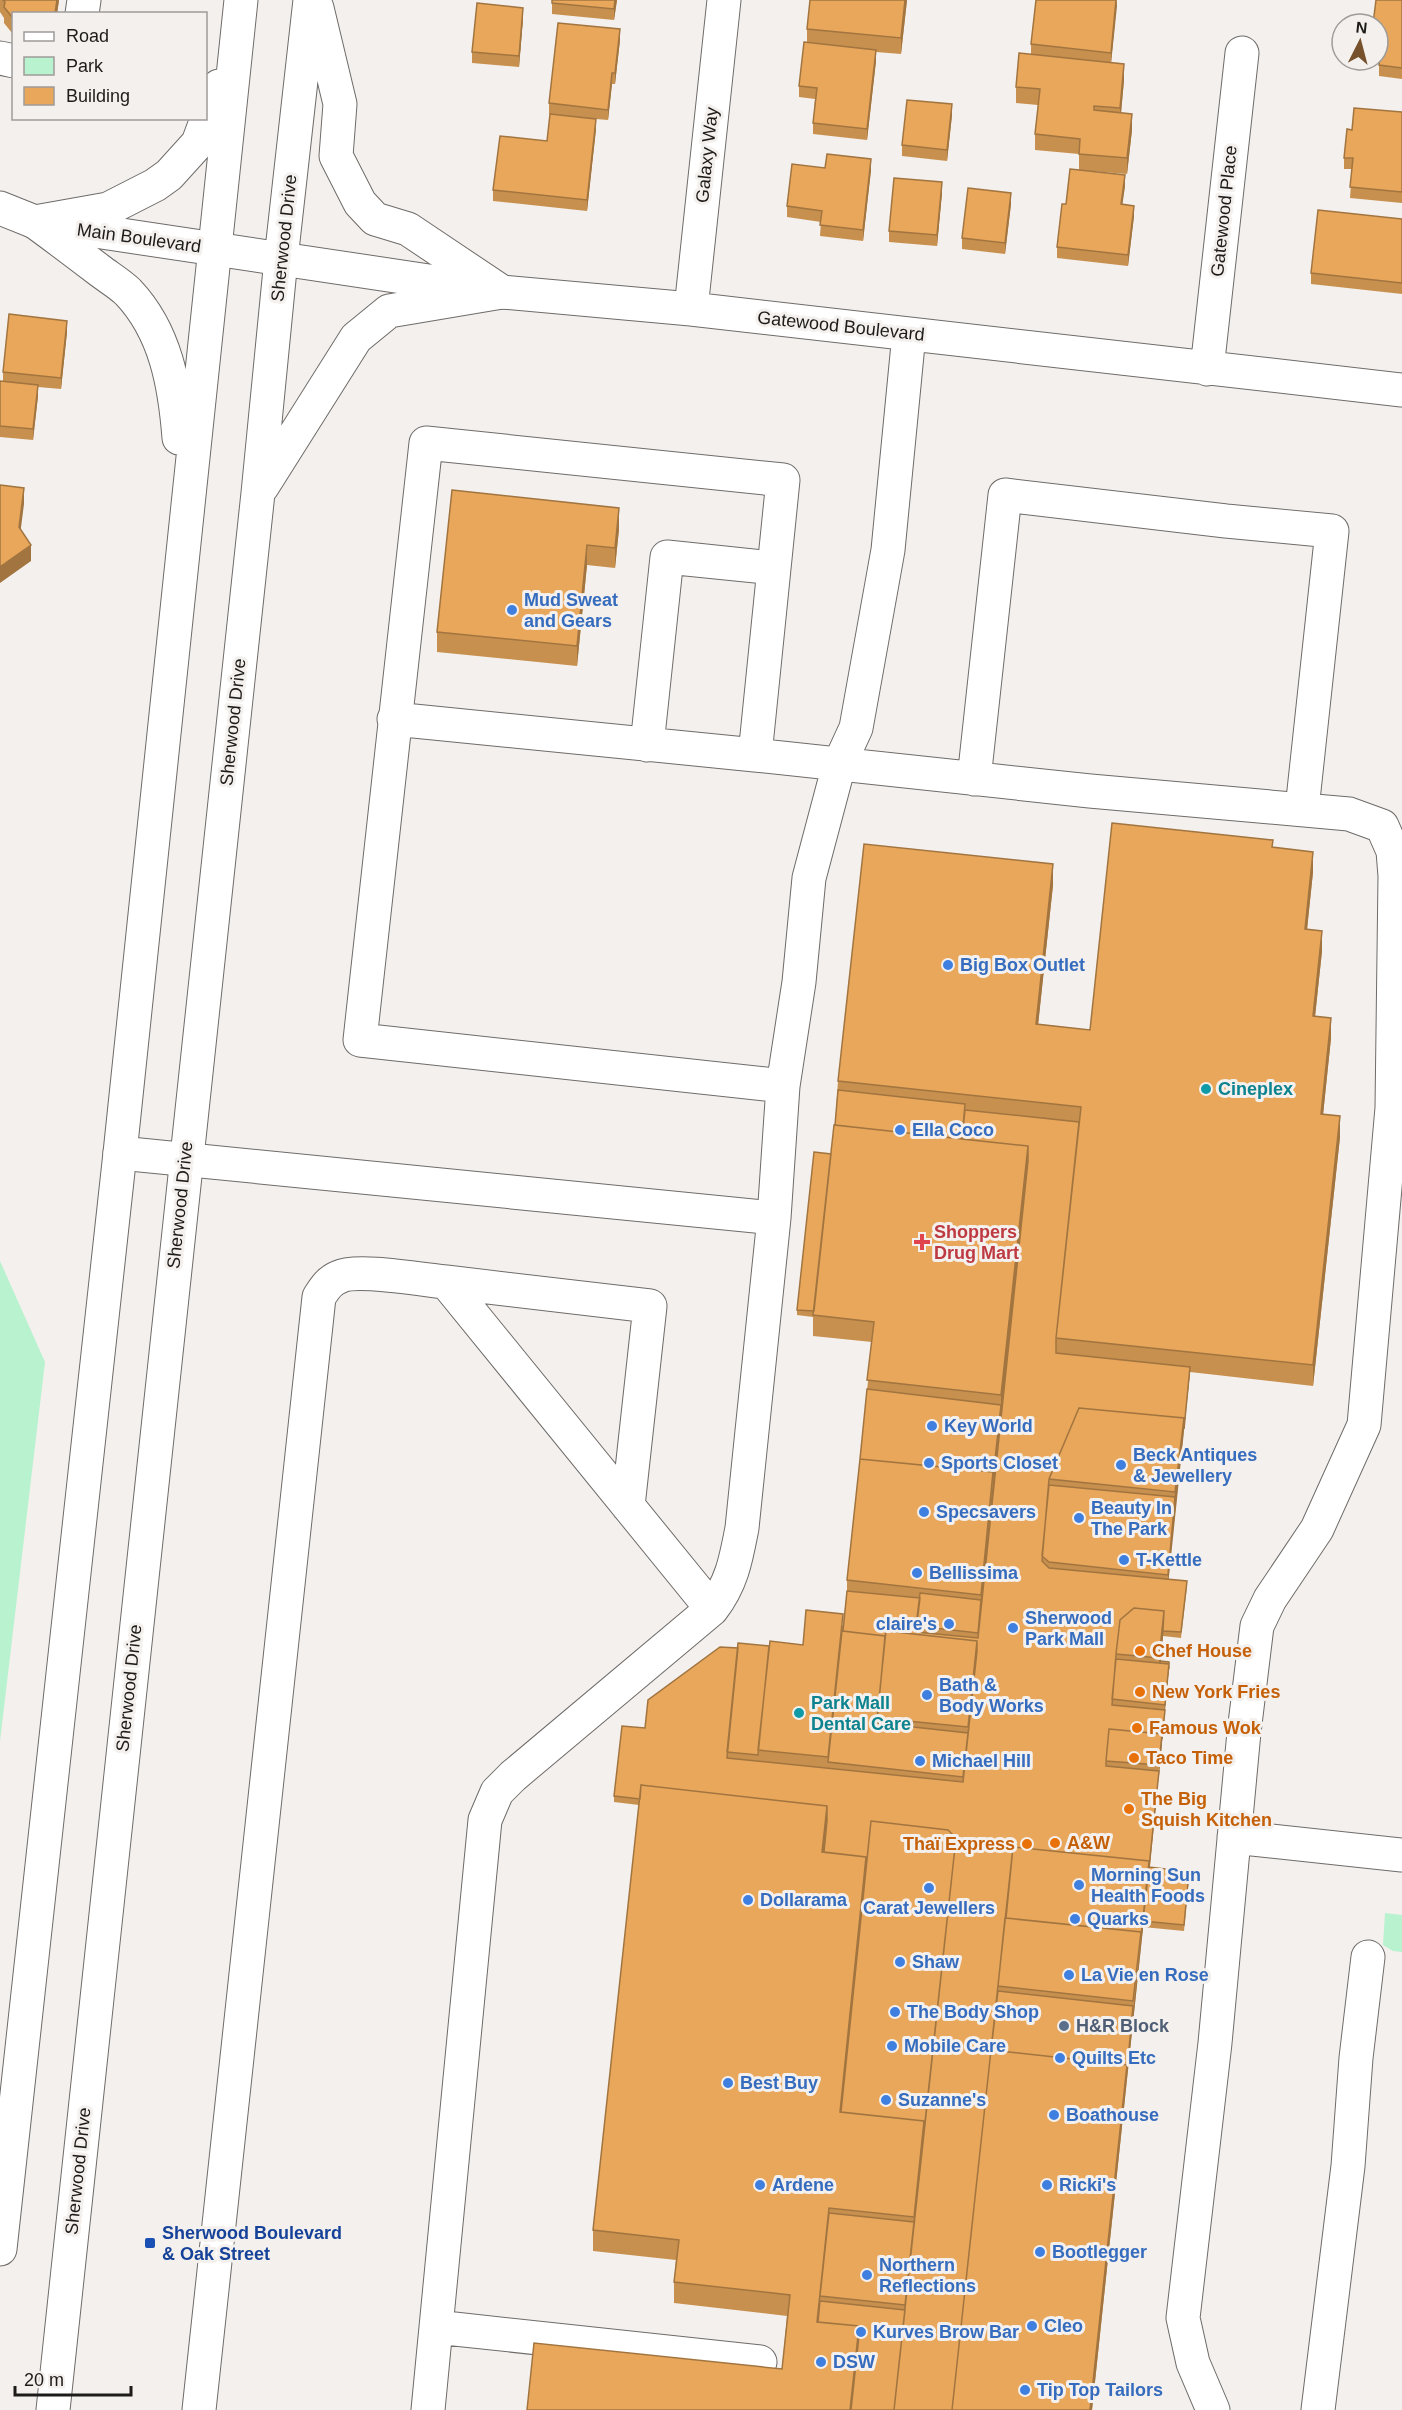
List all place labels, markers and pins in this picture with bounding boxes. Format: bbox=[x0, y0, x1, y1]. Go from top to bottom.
place label: Mud Sweat and Gears bbox=[524, 590, 618, 631]
marker: Mud Sweat and Gears bbox=[505, 603, 519, 617]
place label: Big Box Outlet bbox=[960, 955, 1085, 975]
marker: Big Box Outlet bbox=[941, 958, 955, 972]
place label: Cineplex bbox=[1218, 1079, 1293, 1099]
marker: Cineplex bbox=[1199, 1082, 1213, 1096]
place label: Ella Coco bbox=[912, 1120, 994, 1140]
marker: Ella Coco bbox=[893, 1123, 907, 1137]
place label: Shoppers Drug Mart bbox=[934, 1222, 1019, 1263]
marker: Shoppers Drug Mart bbox=[915, 1235, 929, 1249]
place label: Key World bbox=[944, 1416, 1033, 1436]
marker: Key World bbox=[925, 1419, 939, 1433]
place label: Beck Antiques & Jewellery bbox=[1133, 1445, 1257, 1486]
place label: Sports Closet bbox=[941, 1453, 1058, 1473]
marker: Sports Closet bbox=[922, 1456, 936, 1470]
marker: Beck Antiques & Jewellery bbox=[1114, 1458, 1128, 1472]
place label: Beauty In The Park bbox=[1091, 1498, 1172, 1539]
place label: Specsavers bbox=[936, 1502, 1036, 1522]
marker: Specsavers bbox=[917, 1505, 931, 1519]
marker: Beauty In The Park bbox=[1072, 1511, 1086, 1525]
place label: T-Kettle bbox=[1136, 1550, 1202, 1570]
marker: T-Kettle bbox=[1117, 1553, 1131, 1567]
place label: Bellissima bbox=[929, 1563, 1019, 1583]
marker: Bellissima bbox=[910, 1566, 924, 1580]
place label: Sherwood Park Mall bbox=[1025, 1608, 1112, 1649]
place label: claire's bbox=[876, 1614, 937, 1634]
marker: claire's bbox=[942, 1617, 956, 1631]
marker: Sherwood Park Mall bbox=[1006, 1621, 1020, 1635]
place label: Chef House bbox=[1152, 1641, 1252, 1661]
marker: Chef House bbox=[1133, 1644, 1147, 1658]
place label: Bath & Body Works bbox=[939, 1675, 1044, 1716]
place label: New York Fries bbox=[1152, 1682, 1280, 1702]
marker: New York Fries bbox=[1133, 1685, 1147, 1699]
marker: Bath & Body Works bbox=[920, 1688, 934, 1702]
place label: Park Mall Dental Care bbox=[811, 1693, 911, 1734]
marker: Park Mall Dental Care bbox=[792, 1706, 806, 1720]
place label: Famous Wok bbox=[1149, 1718, 1262, 1738]
marker: Famous Wok bbox=[1130, 1721, 1144, 1735]
place label: Taco Time bbox=[1146, 1748, 1233, 1768]
place label: Michael Hill bbox=[932, 1751, 1031, 1771]
marker: Taco Time bbox=[1127, 1751, 1141, 1765]
marker: Michael Hill bbox=[913, 1754, 927, 1768]
place label: The Big Squish Kitchen bbox=[1141, 1789, 1272, 1830]
marker: The Big Squish Kitchen bbox=[1122, 1802, 1136, 1816]
place label: A&W bbox=[1067, 1833, 1110, 1853]
place label: Thaï Express bbox=[903, 1834, 1015, 1854]
marker: A&W bbox=[1048, 1836, 1062, 1850]
marker: Thaï Express bbox=[1020, 1837, 1034, 1851]
place label: Morning Sun Health Foods bbox=[1091, 1865, 1205, 1906]
marker: Morning Sun Health Foods bbox=[1072, 1878, 1086, 1892]
marker: Carat Jewellers bbox=[922, 1881, 936, 1895]
place label: Dollarama bbox=[760, 1890, 848, 1910]
marker: Dollarama bbox=[741, 1893, 755, 1907]
place label: Carat Jewellers bbox=[863, 1898, 995, 1918]
place label: Quarks bbox=[1087, 1909, 1149, 1929]
marker: Quarks bbox=[1068, 1912, 1082, 1926]
place label: Shaw bbox=[912, 1952, 960, 1972]
marker: Shaw bbox=[893, 1955, 907, 1969]
place label: La Vie en Rose bbox=[1081, 1965, 1209, 1985]
marker: La Vie en Rose bbox=[1062, 1968, 1076, 1982]
place label: The Body Shop bbox=[907, 2002, 1039, 2022]
marker: The Body Shop bbox=[888, 2005, 902, 2019]
place label: H&R Block bbox=[1076, 2016, 1170, 2036]
marker: H&R Block bbox=[1057, 2019, 1071, 2033]
place label: Mobile Care bbox=[904, 2036, 1006, 2056]
marker: Mobile Care bbox=[885, 2039, 899, 2053]
place label: Quilts Etc bbox=[1072, 2048, 1156, 2068]
marker: Quilts Etc bbox=[1053, 2051, 1067, 2065]
place label: Best Buy bbox=[740, 2073, 818, 2093]
marker: Best Buy bbox=[721, 2076, 735, 2090]
place label: Suzanne's bbox=[898, 2090, 986, 2110]
marker: Suzanne's bbox=[879, 2093, 893, 2107]
place label: Boathouse bbox=[1066, 2105, 1159, 2125]
marker: Boathouse bbox=[1047, 2108, 1061, 2122]
place label: Ardene bbox=[772, 2175, 834, 2195]
place label: Ricki's bbox=[1059, 2175, 1116, 2195]
marker: Ardene bbox=[753, 2178, 767, 2192]
marker: Ricki's bbox=[1040, 2178, 1054, 2192]
place label: Sherwood Boulevard & Oak Street bbox=[162, 2223, 342, 2264]
marker: Sherwood Boulevard & Oak Street bbox=[143, 2236, 157, 2250]
place label: Bootlegger bbox=[1052, 2242, 1147, 2262]
marker: Bootlegger bbox=[1033, 2245, 1047, 2259]
place label: Northern Reflections bbox=[879, 2255, 976, 2296]
marker: Northern Reflections bbox=[860, 2268, 874, 2282]
place label: Cleo bbox=[1044, 2316, 1083, 2336]
marker: Cleo bbox=[1025, 2319, 1039, 2333]
place label: Kurves Brow Bar bbox=[873, 2322, 1019, 2342]
marker: Kurves Brow Bar bbox=[854, 2325, 868, 2339]
place label: DSW bbox=[833, 2352, 875, 2372]
marker: DSW bbox=[814, 2355, 828, 2369]
place label: Tip Top Tailors bbox=[1037, 2380, 1163, 2400]
marker: Tip Top Tailors bbox=[1018, 2383, 1032, 2397]

